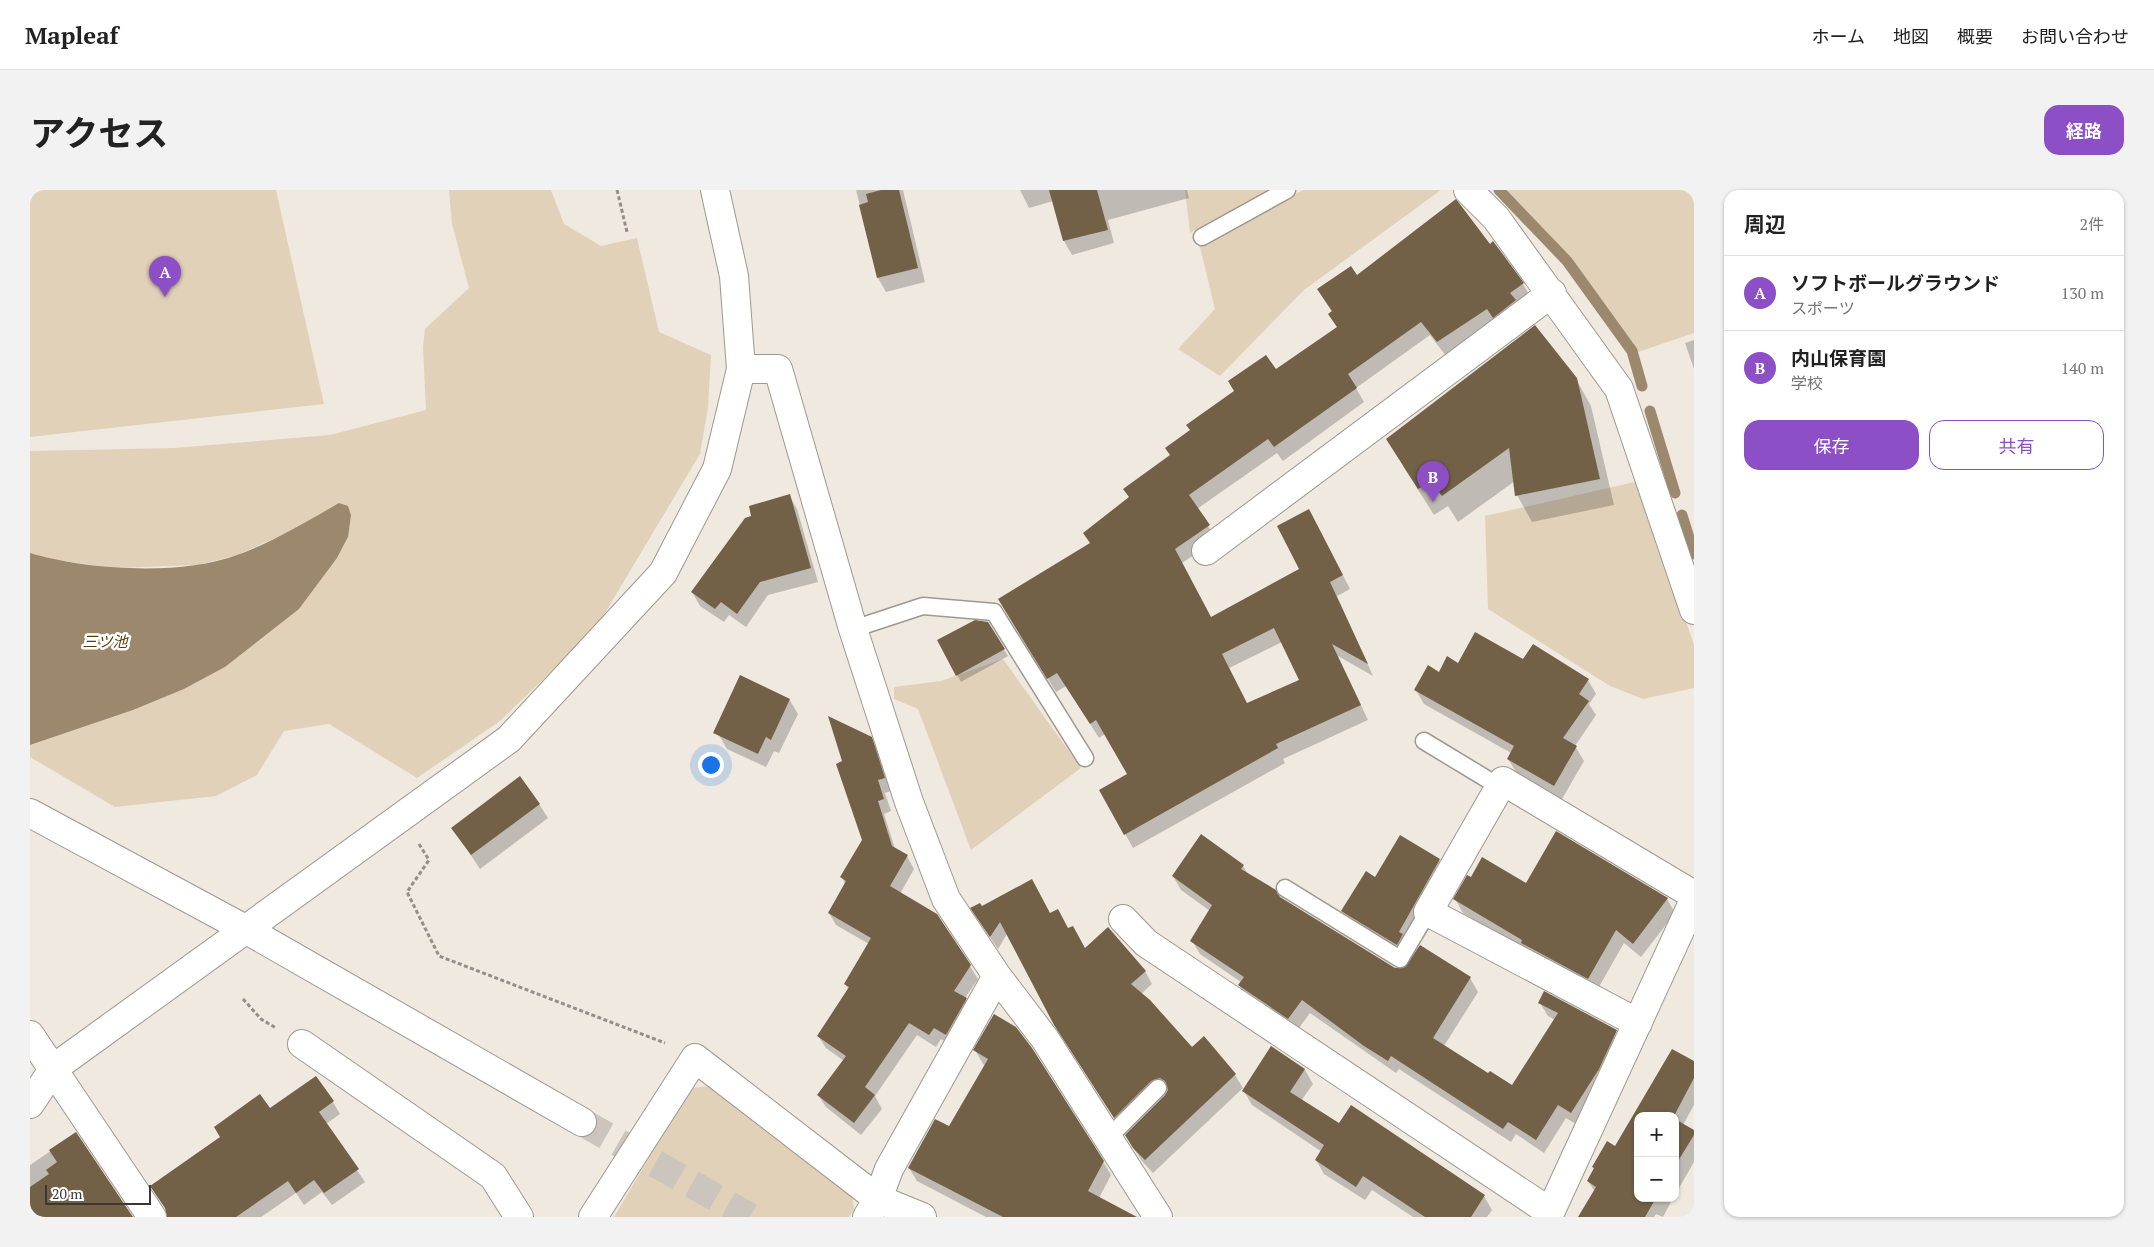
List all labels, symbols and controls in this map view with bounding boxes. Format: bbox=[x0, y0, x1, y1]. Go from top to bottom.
text: Mapleaf bbox=[25, 19, 118, 51]
text: ホーム bbox=[1812, 24, 1865, 48]
text: 地図 bbox=[1893, 24, 1929, 48]
text: 概要 bbox=[1957, 24, 1993, 48]
text: お問い合わせ bbox=[2021, 24, 2129, 48]
button: 経路 bbox=[2044, 105, 2124, 155]
text: アクセス bbox=[30, 110, 168, 156]
text: 周辺 bbox=[1744, 210, 1786, 238]
text: 2件 bbox=[2079, 213, 2104, 235]
pin: A bbox=[149, 256, 181, 297]
text: ソフトボールグラウンド bbox=[1791, 270, 2000, 295]
text: A bbox=[1754, 282, 1766, 304]
text: 130 m bbox=[2061, 282, 2104, 304]
text: スポーツ bbox=[1791, 297, 1855, 319]
text: 内山保育園 bbox=[1791, 345, 1886, 370]
text: B bbox=[1755, 357, 1765, 379]
text: 140 m bbox=[2061, 357, 2104, 379]
text: 学校 bbox=[1791, 372, 1823, 394]
button: 保存 bbox=[1744, 420, 1919, 470]
button: 共有 bbox=[1929, 420, 2104, 470]
pin: B bbox=[1417, 461, 1449, 502]
water label: 三ツ池 bbox=[82, 631, 129, 651]
your location bbox=[698, 752, 724, 778]
map controls bbox=[1634, 1112, 1679, 1202]
button: + bbox=[1634, 1112, 1679, 1157]
button: − bbox=[1634, 1157, 1679, 1202]
scale bar bbox=[45, 1182, 151, 1205]
text: 20 m bbox=[52, 1184, 82, 1203]

